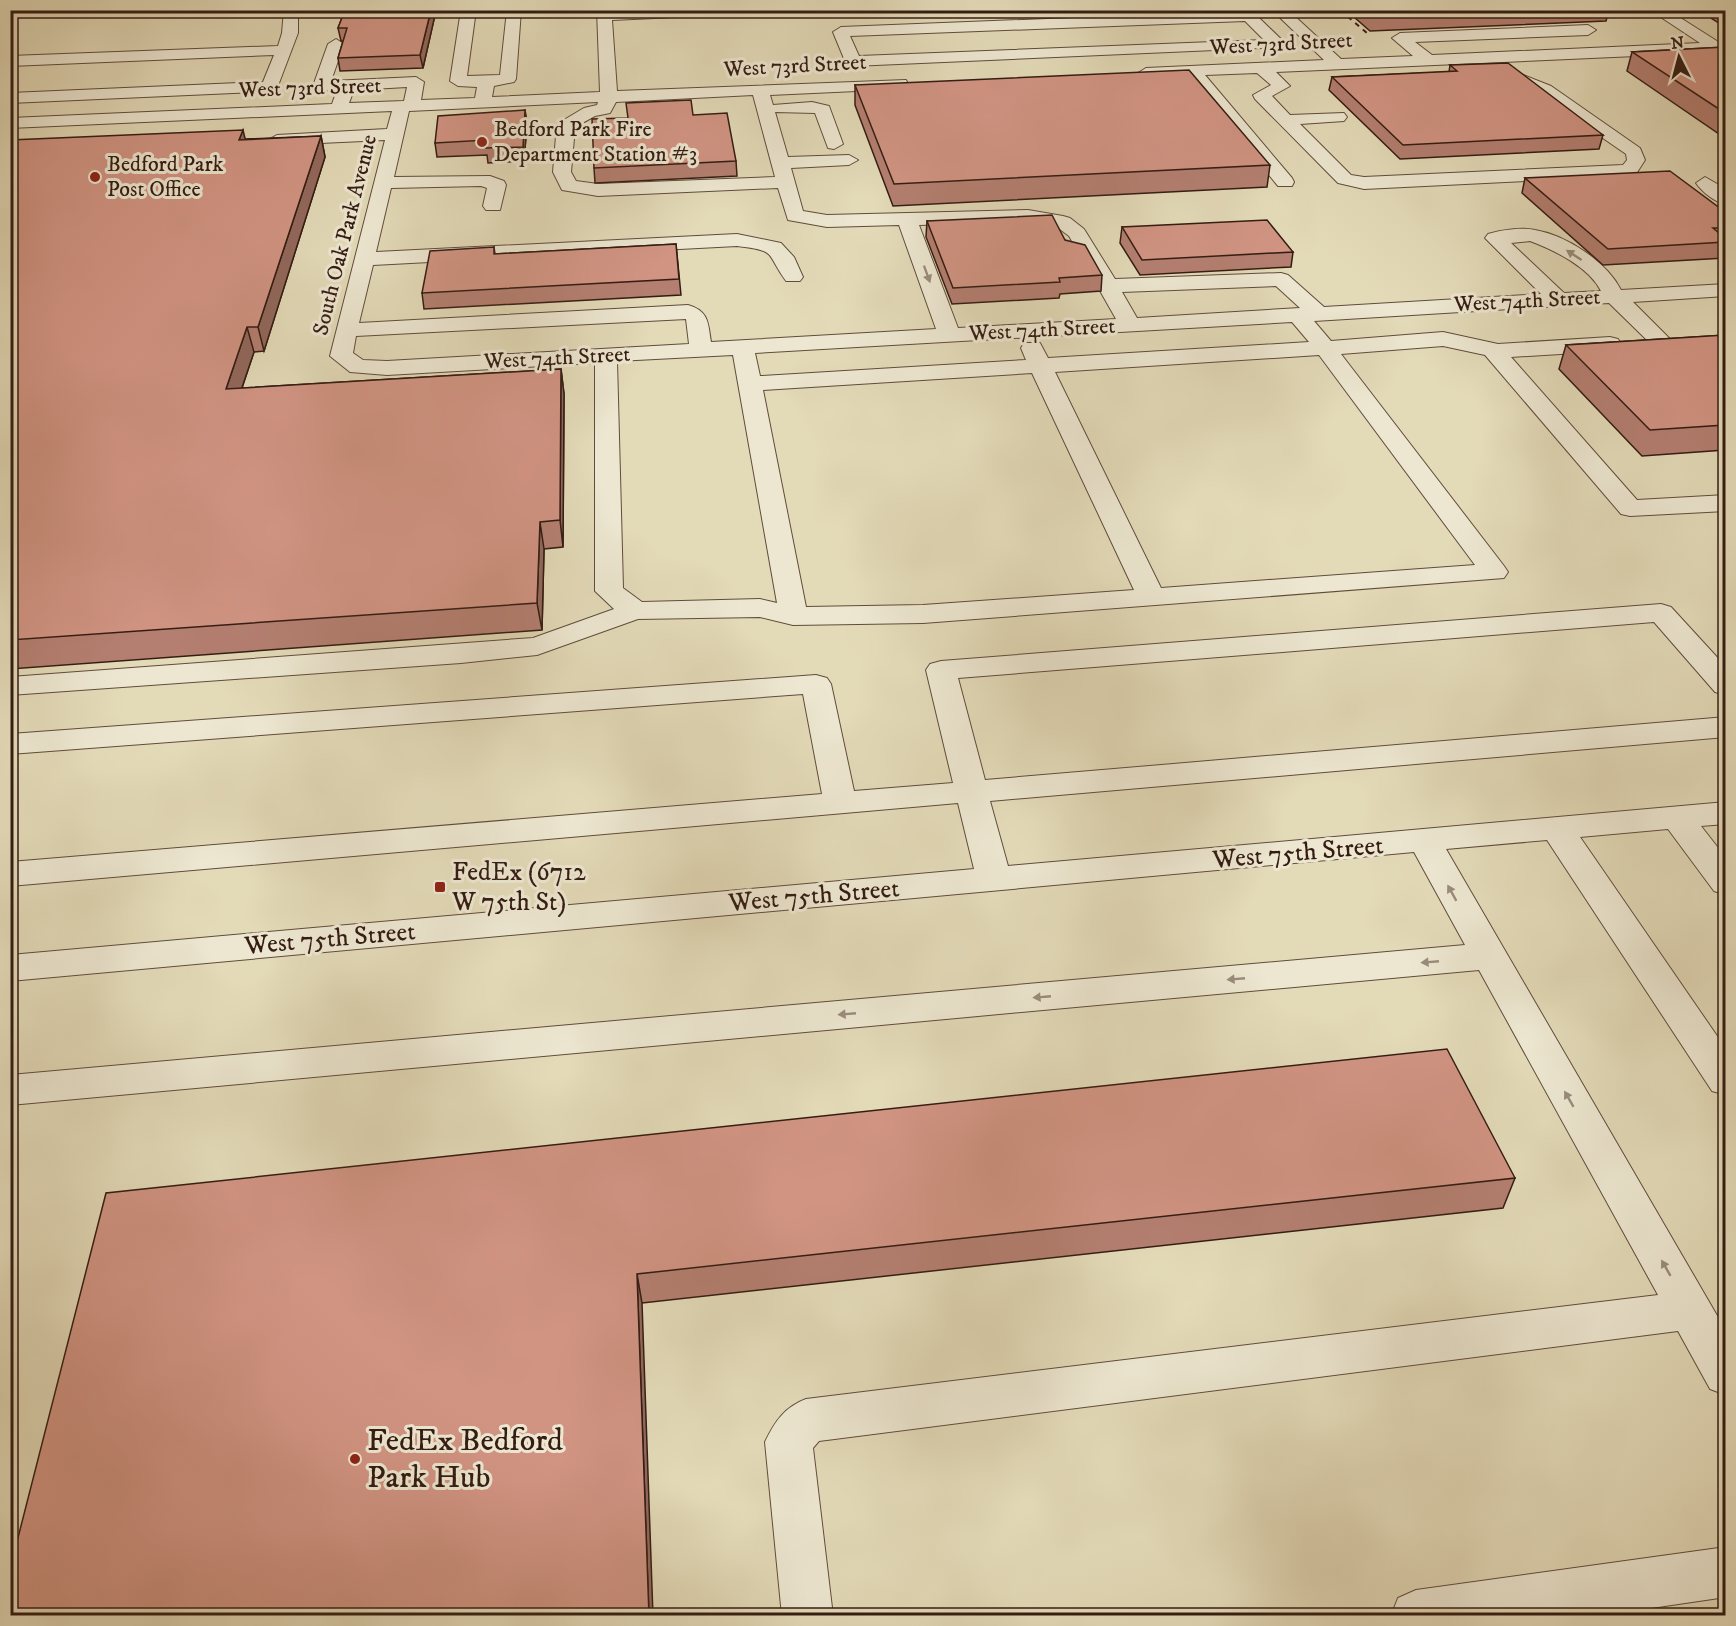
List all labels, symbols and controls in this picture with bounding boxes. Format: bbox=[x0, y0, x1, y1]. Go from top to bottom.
street label: West 73rd Street bbox=[1208, 27, 1353, 61]
north arrow bbox=[1649, 27, 1709, 87]
text: N bbox=[1670, 32, 1685, 54]
street label: West 73rd Street bbox=[722, 49, 867, 83]
street label: West 73rd Street bbox=[237, 72, 382, 104]
place label: Bedford Park Fire Department Station #3 bbox=[494, 116, 697, 168]
street label: South Oak Park Avenue bbox=[307, 132, 383, 338]
marker: Bedford Park Fire Department Station #3 bbox=[475, 135, 489, 149]
place label: Bedford Park Post Office bbox=[107, 151, 224, 203]
marker: Bedford Park Post Office bbox=[88, 170, 102, 184]
one-way arrow bbox=[1565, 250, 1582, 261]
one-way arrow bbox=[923, 265, 933, 283]
street label: West 74th Street bbox=[1452, 284, 1601, 318]
street label: West 74th Street bbox=[967, 313, 1116, 347]
street label: West 74th Street bbox=[482, 341, 631, 375]
street label: West 75th Street bbox=[1210, 829, 1385, 877]
place label: FedEx (6712 W 75th St) bbox=[451, 856, 586, 919]
street label: West 75th Street bbox=[726, 872, 901, 920]
marker: FedEx (6712 W 75th St) bbox=[433, 880, 447, 894]
one-way arrow bbox=[1447, 884, 1457, 901]
street label: West 75th Street bbox=[242, 915, 417, 963]
one-way arrow bbox=[1420, 957, 1439, 966]
one-way arrow bbox=[1226, 974, 1245, 984]
one-way arrow bbox=[1032, 992, 1051, 1002]
one-way arrow bbox=[838, 1009, 857, 1019]
one-way arrow bbox=[1564, 1090, 1574, 1107]
one-way arrow bbox=[1661, 1259, 1671, 1276]
place label: FedEx Bedford Park Hub bbox=[367, 1421, 563, 1498]
marker: FedEx Bedford Park Hub bbox=[348, 1452, 362, 1466]

